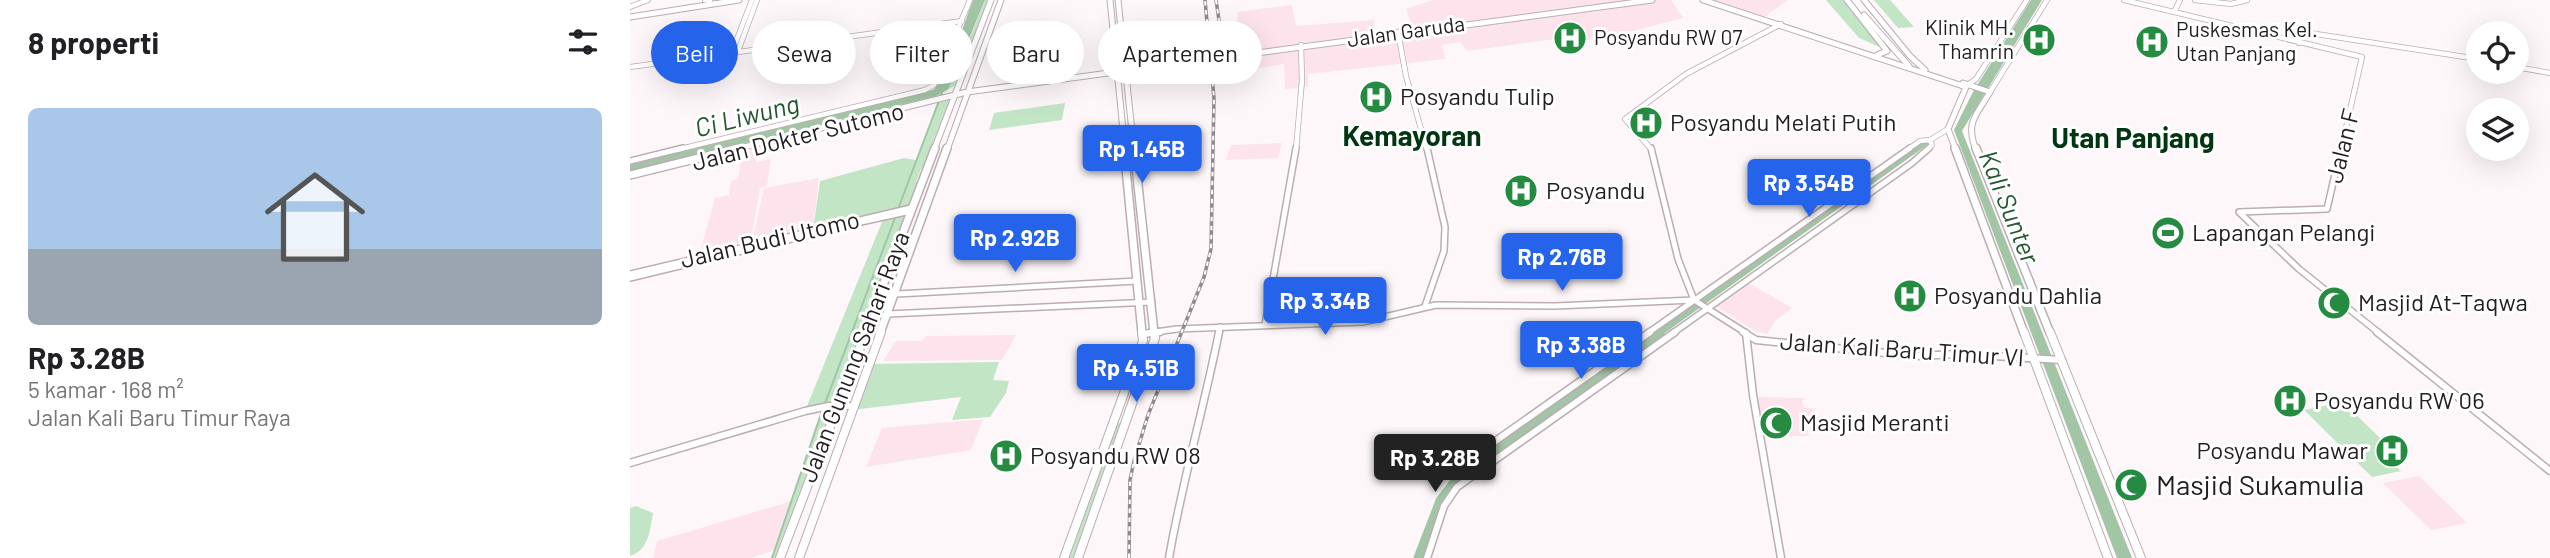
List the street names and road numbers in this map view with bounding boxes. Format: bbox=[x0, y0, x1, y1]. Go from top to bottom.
street label: Jalan Garuda bbox=[1345, 10, 1466, 51]
street label: Jalan Dokter Sutomo bbox=[689, 95, 907, 176]
street label: Jalan F bbox=[2318, 105, 2365, 186]
street label: Jalan Budi Utomo bbox=[677, 204, 862, 273]
street label: Jalan Gunung Sahari Raya bbox=[792, 227, 915, 486]
street label: Jalan Kali Baru Timur VI bbox=[1779, 326, 2025, 371]

